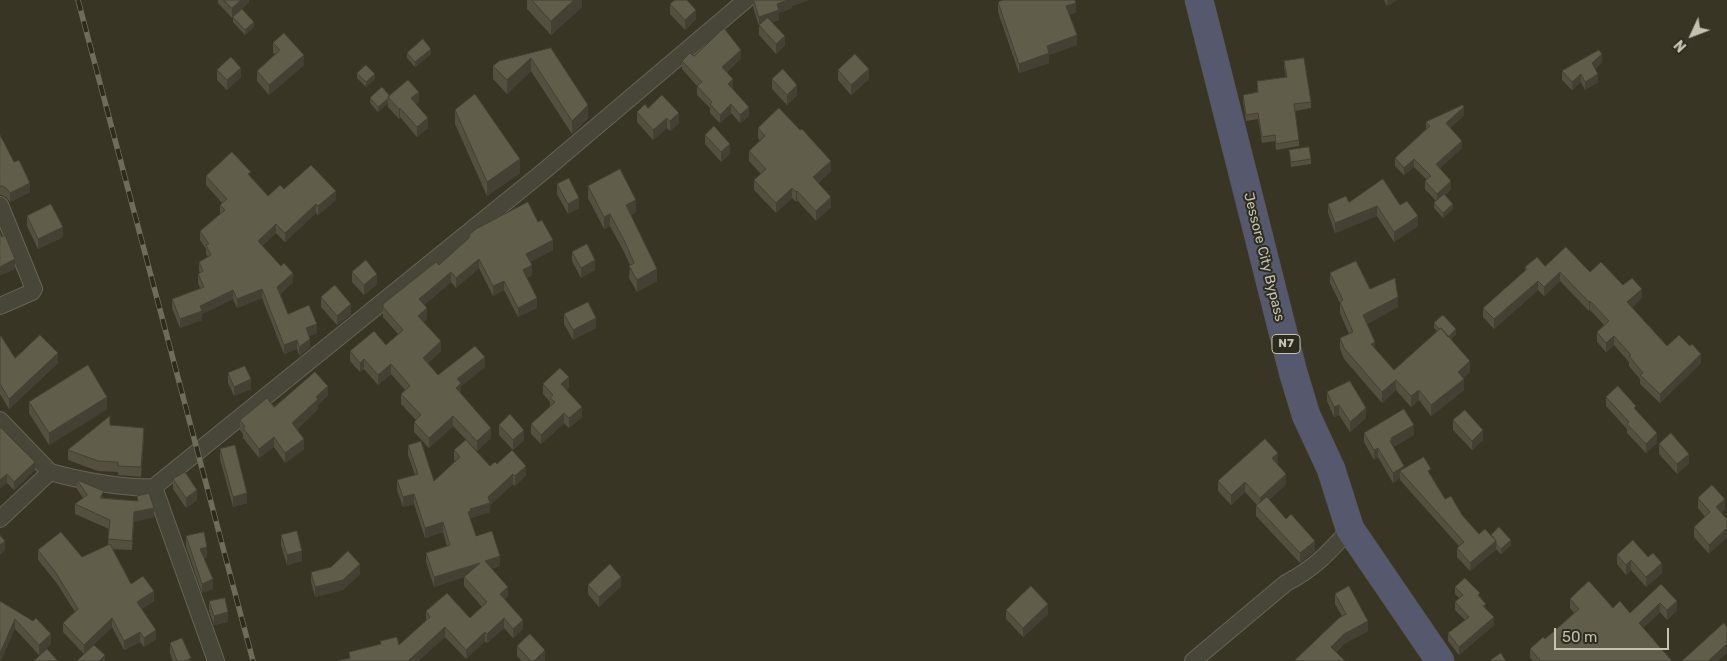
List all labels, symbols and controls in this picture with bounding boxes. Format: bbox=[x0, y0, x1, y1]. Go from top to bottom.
north arrow bbox=[1667, 10, 1717, 60]
text: N bbox=[1671, 36, 1690, 55]
street label: Jessore City Bypass bbox=[1240, 191, 1288, 323]
road number: N7 bbox=[1272, 334, 1300, 354]
scale bar bbox=[1557, 618, 1672, 650]
text: 50 m bbox=[1562, 628, 1597, 646]

